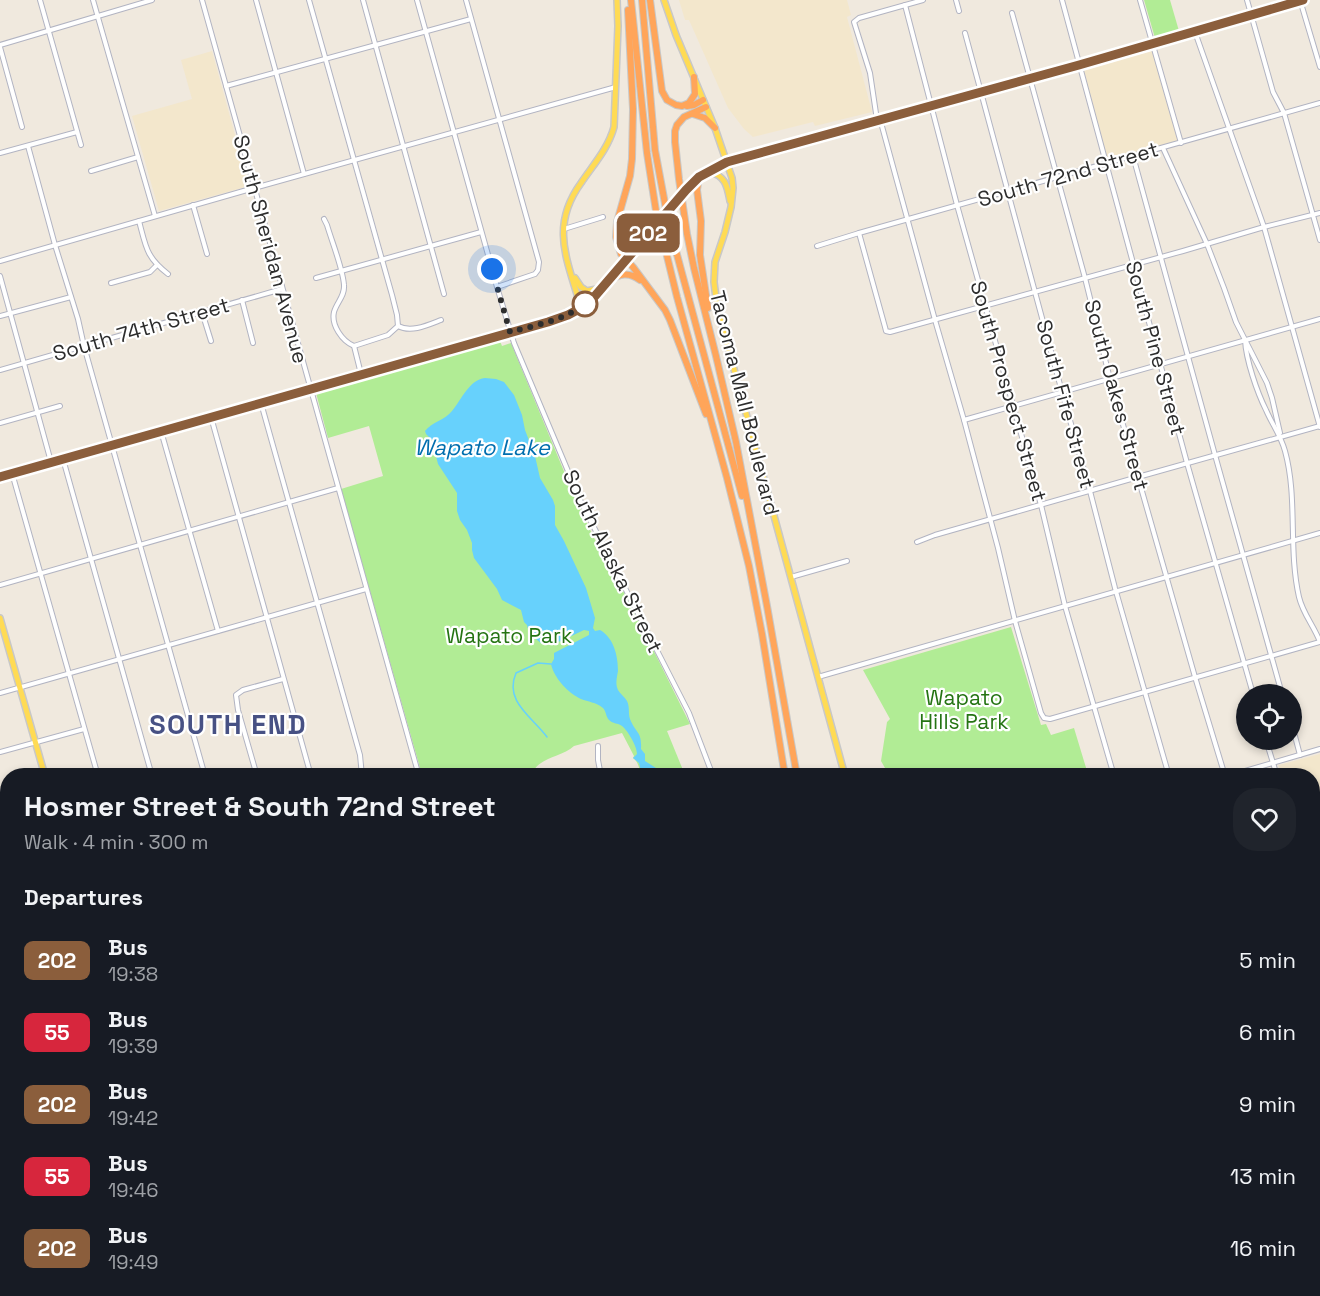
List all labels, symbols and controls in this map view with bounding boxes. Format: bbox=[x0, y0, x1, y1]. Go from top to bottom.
street label: South Sheridan Avenue bbox=[227, 132, 315, 366]
street label: South 72nd Street bbox=[974, 135, 1162, 213]
line badge: 202 bbox=[614, 214, 682, 252]
text: 202 bbox=[629, 220, 667, 247]
your location bbox=[477, 254, 507, 284]
street label: South Pine Street bbox=[1120, 258, 1192, 438]
street label: South Prospect Street bbox=[965, 278, 1053, 504]
street label: Tacoma Mall Boulevard bbox=[704, 288, 786, 518]
street label: South 74th Street bbox=[50, 291, 232, 367]
unlabelled marker bbox=[572, 291, 598, 317]
street label: South Oakes Street bbox=[1079, 297, 1155, 493]
street label: South Fife Street bbox=[1030, 317, 1102, 491]
water label: Wapato Lake bbox=[414, 433, 551, 461]
street label: South Alaska Street bbox=[557, 465, 669, 657]
park label: Wapato Park bbox=[446, 622, 572, 649]
park label: Wapato Hills Park bbox=[919, 684, 1009, 735]
map controls bbox=[1236, 684, 1302, 750]
button: locate bbox=[1236, 684, 1302, 750]
district label: SOUTH END bbox=[149, 707, 307, 742]
text: Hosmer Street & South 72nd Street bbox=[24, 788, 496, 824]
button: heart bbox=[1233, 788, 1296, 851]
text: Walk · 4 min · 300 m bbox=[24, 829, 209, 855]
text: Departures bbox=[24, 883, 143, 911]
text: Bus bbox=[108, 933, 148, 961]
text: 5 min bbox=[1239, 946, 1296, 974]
text: 202 bbox=[38, 947, 76, 974]
text: 19:38 bbox=[108, 961, 158, 987]
text: Bus bbox=[108, 1005, 148, 1033]
text: 6 min bbox=[1239, 1018, 1296, 1046]
text: 55 bbox=[44, 1019, 70, 1046]
text: 19:39 bbox=[108, 1033, 158, 1059]
text: Bus bbox=[108, 1077, 148, 1105]
text: 9 min bbox=[1239, 1090, 1296, 1118]
text: 202 bbox=[38, 1091, 76, 1118]
text: 19:42 bbox=[108, 1105, 158, 1131]
text: Bus bbox=[108, 1149, 148, 1177]
text: 13 min bbox=[1230, 1162, 1296, 1190]
text: 55 bbox=[44, 1163, 70, 1190]
text: 19:46 bbox=[108, 1177, 158, 1203]
text: Bus bbox=[108, 1221, 148, 1249]
text: 16 min bbox=[1230, 1234, 1296, 1262]
text: 202 bbox=[38, 1235, 76, 1262]
text: 19:49 bbox=[108, 1249, 158, 1275]

